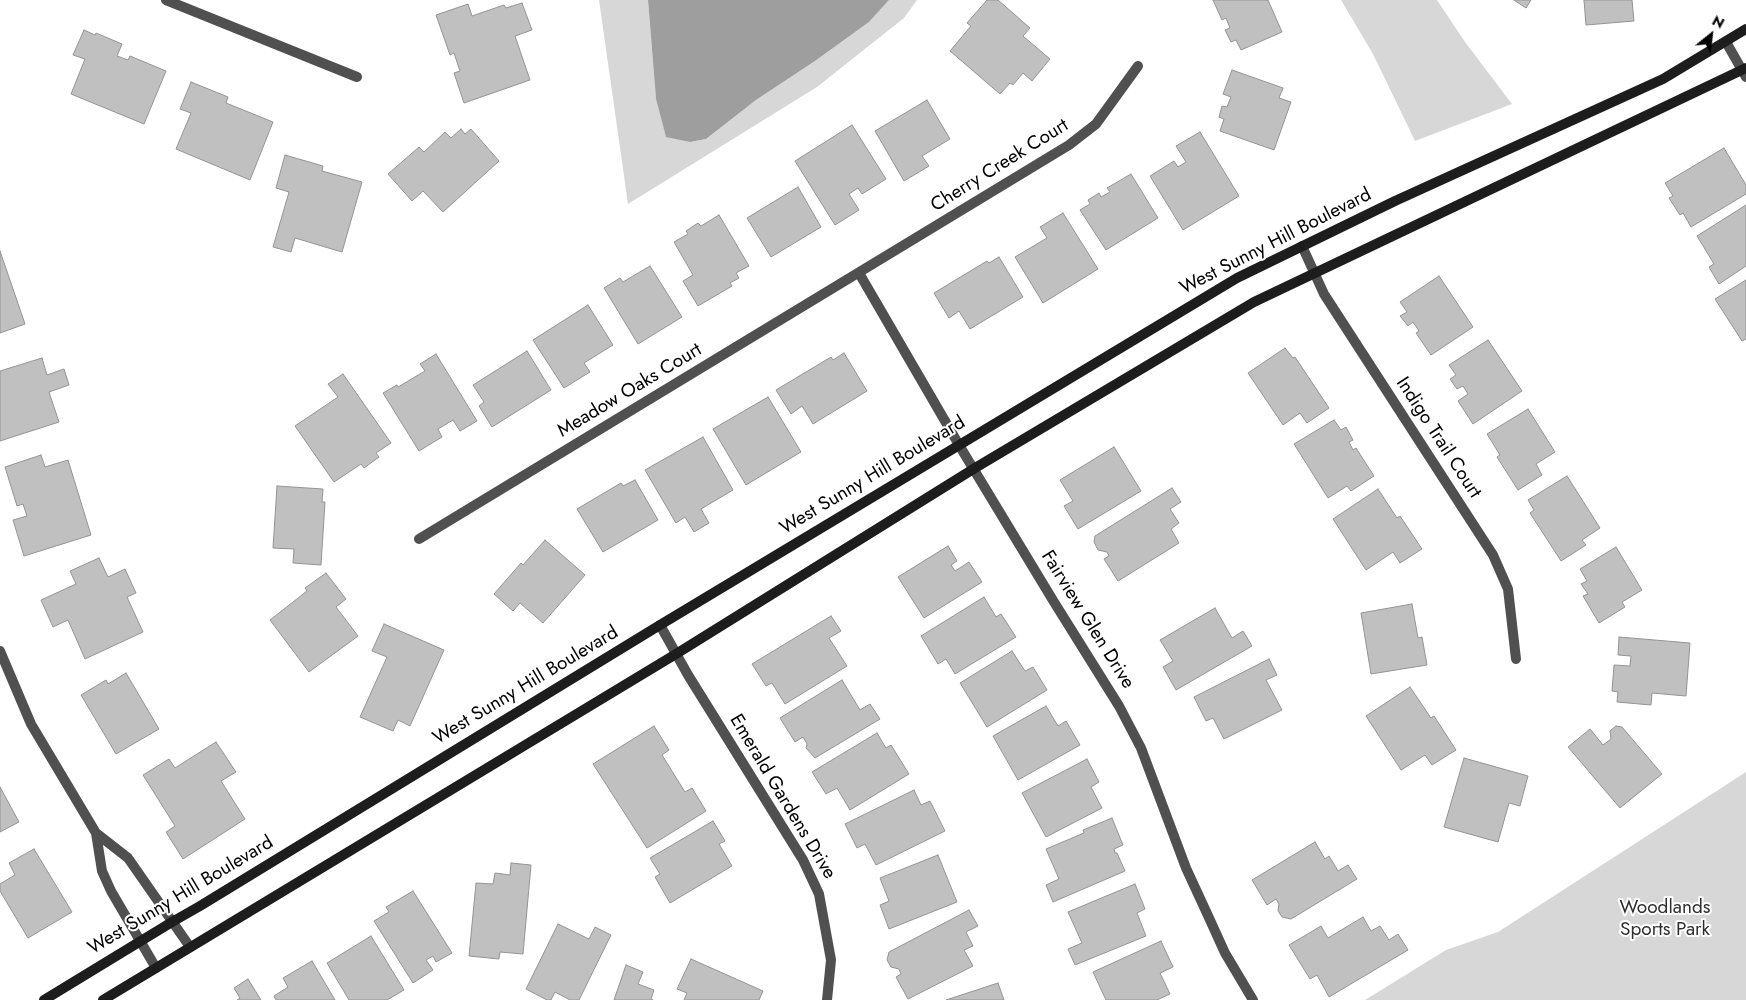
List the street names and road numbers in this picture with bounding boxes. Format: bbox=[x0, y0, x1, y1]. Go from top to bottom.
street label: Cherry Creek Court bbox=[927, 115, 1073, 217]
street label: West Sunny Hill Boulevard bbox=[1176, 184, 1376, 300]
street label: Meadow Oaks Court bbox=[554, 339, 706, 443]
street label: Indigo Trail Court bbox=[1390, 373, 1486, 503]
street label: West Sunny Hill Boulevard bbox=[776, 412, 970, 540]
street label: Fairview Glen Drive bbox=[1035, 547, 1139, 693]
street label: West Sunny Hill Boulevard bbox=[429, 622, 623, 750]
street label: Emerald Gardens Drive bbox=[724, 710, 840, 884]
street label: West Sunny Hill Boulevard bbox=[84, 832, 278, 960]

